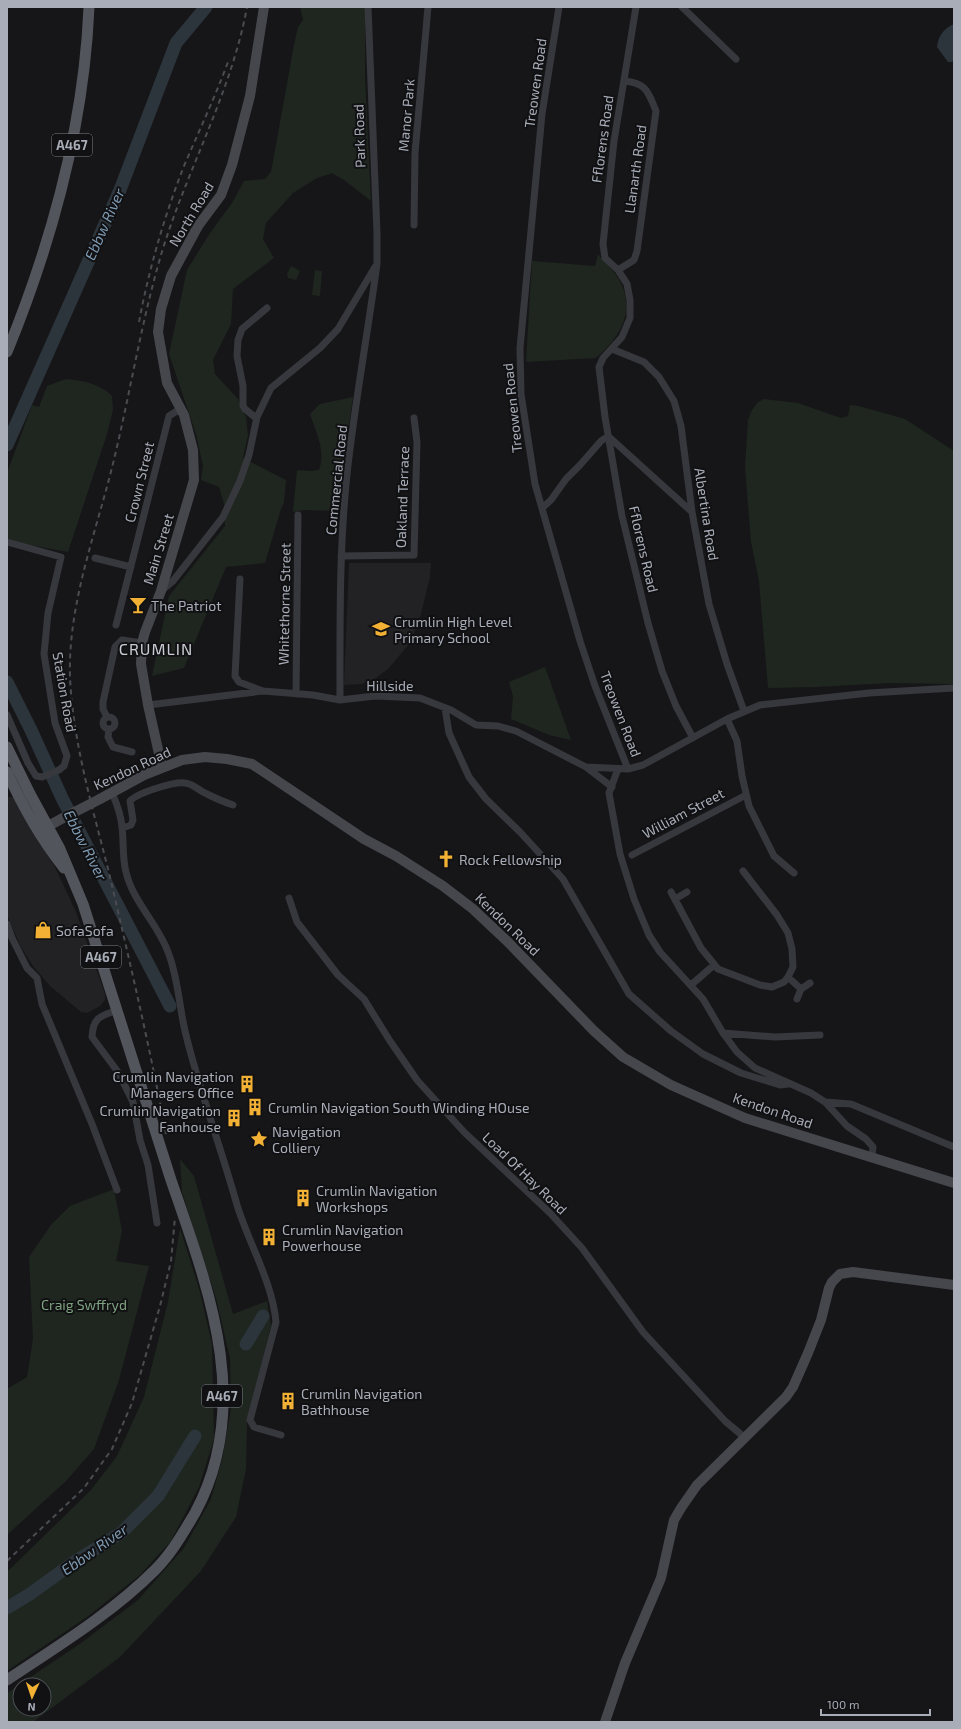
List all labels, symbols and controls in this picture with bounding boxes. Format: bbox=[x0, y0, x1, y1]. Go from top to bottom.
street label: Treowen Road bbox=[520, 37, 550, 129]
street label: Manor Park bbox=[394, 78, 418, 152]
street label: Fflorens Road bbox=[587, 94, 617, 184]
street label: Park Road bbox=[349, 104, 369, 168]
street label: Llanarth Road bbox=[620, 124, 650, 214]
road number: A467 bbox=[52, 134, 92, 156]
street label: North Road bbox=[165, 179, 217, 249]
water label: Ebbw River bbox=[80, 184, 128, 263]
street label: Treowen Road bbox=[499, 362, 525, 454]
street label: Commercial Road bbox=[322, 424, 350, 536]
street label: Crown Street bbox=[121, 440, 157, 524]
street label: Oakland Terrace bbox=[392, 446, 412, 548]
street label: Albertina Road bbox=[691, 466, 723, 562]
street label: Fflorens Road bbox=[626, 504, 662, 594]
street label: Main Street bbox=[139, 511, 177, 587]
street label: Whitethorne Street bbox=[274, 543, 294, 665]
bar icon: The Patriot bbox=[128, 595, 148, 615]
place label: The Patriot bbox=[151, 597, 222, 614]
place label: Crumlin High Level Primary School bbox=[394, 613, 513, 646]
school or university icon: Crumlin High Level Primary School bbox=[371, 619, 391, 639]
district label: CRUMLIN bbox=[119, 639, 193, 658]
street label: Station Road bbox=[50, 651, 80, 733]
street label: Treowen Road bbox=[597, 669, 645, 759]
street label: Hillside bbox=[366, 677, 414, 694]
street label: Kendon Road bbox=[91, 743, 173, 793]
street label: William Street bbox=[639, 784, 727, 842]
water label: Ebbw River bbox=[61, 807, 112, 884]
church icon: Rock Fellowship bbox=[436, 849, 456, 869]
place label: Rock Fellowship bbox=[459, 851, 562, 868]
street label: Kendon Road bbox=[472, 889, 544, 959]
shop icon: SofaSofa bbox=[33, 920, 53, 940]
place label: SofaSofa bbox=[56, 922, 114, 939]
road number: A467 bbox=[81, 946, 121, 968]
place label: Crumlin Navigation Managers Office bbox=[113, 1068, 234, 1101]
building icon: Crumlin Navigation Managers Office bbox=[237, 1074, 257, 1094]
street label: Kendon Road bbox=[731, 1088, 815, 1132]
building icon: Crumlin Navigation South Winding HOuse bbox=[245, 1097, 265, 1117]
place label: Crumlin Navigation South Winding HOuse bbox=[268, 1099, 530, 1116]
place label: Crumlin Navigation Fanhouse bbox=[100, 1102, 221, 1135]
building icon: Crumlin Navigation Fanhouse bbox=[224, 1108, 244, 1128]
place label: Navigation Colliery bbox=[272, 1123, 341, 1156]
street label: Load Of Hay Road bbox=[479, 1128, 571, 1218]
place icon: Navigation Colliery bbox=[249, 1129, 269, 1149]
place label: Crumlin Navigation Workshops bbox=[316, 1182, 438, 1215]
building icon: Crumlin Navigation Workshops bbox=[293, 1188, 313, 1208]
place label: Crumlin Navigation Powerhouse bbox=[282, 1221, 404, 1254]
building icon: Crumlin Navigation Powerhouse bbox=[259, 1227, 279, 1247]
park label: Craig Swffryd bbox=[41, 1296, 127, 1313]
road number: A467 bbox=[202, 1385, 242, 1407]
place label: Crumlin Navigation Bathhouse bbox=[301, 1385, 423, 1418]
building icon: Crumlin Navigation Bathhouse bbox=[278, 1391, 298, 1411]
water label: Ebbw River bbox=[57, 1519, 131, 1578]
north arrow bbox=[12, 1677, 52, 1717]
scale bar bbox=[821, 1691, 930, 1717]
text: 100 m bbox=[827, 1697, 859, 1711]
text: N bbox=[27, 1701, 36, 1714]

